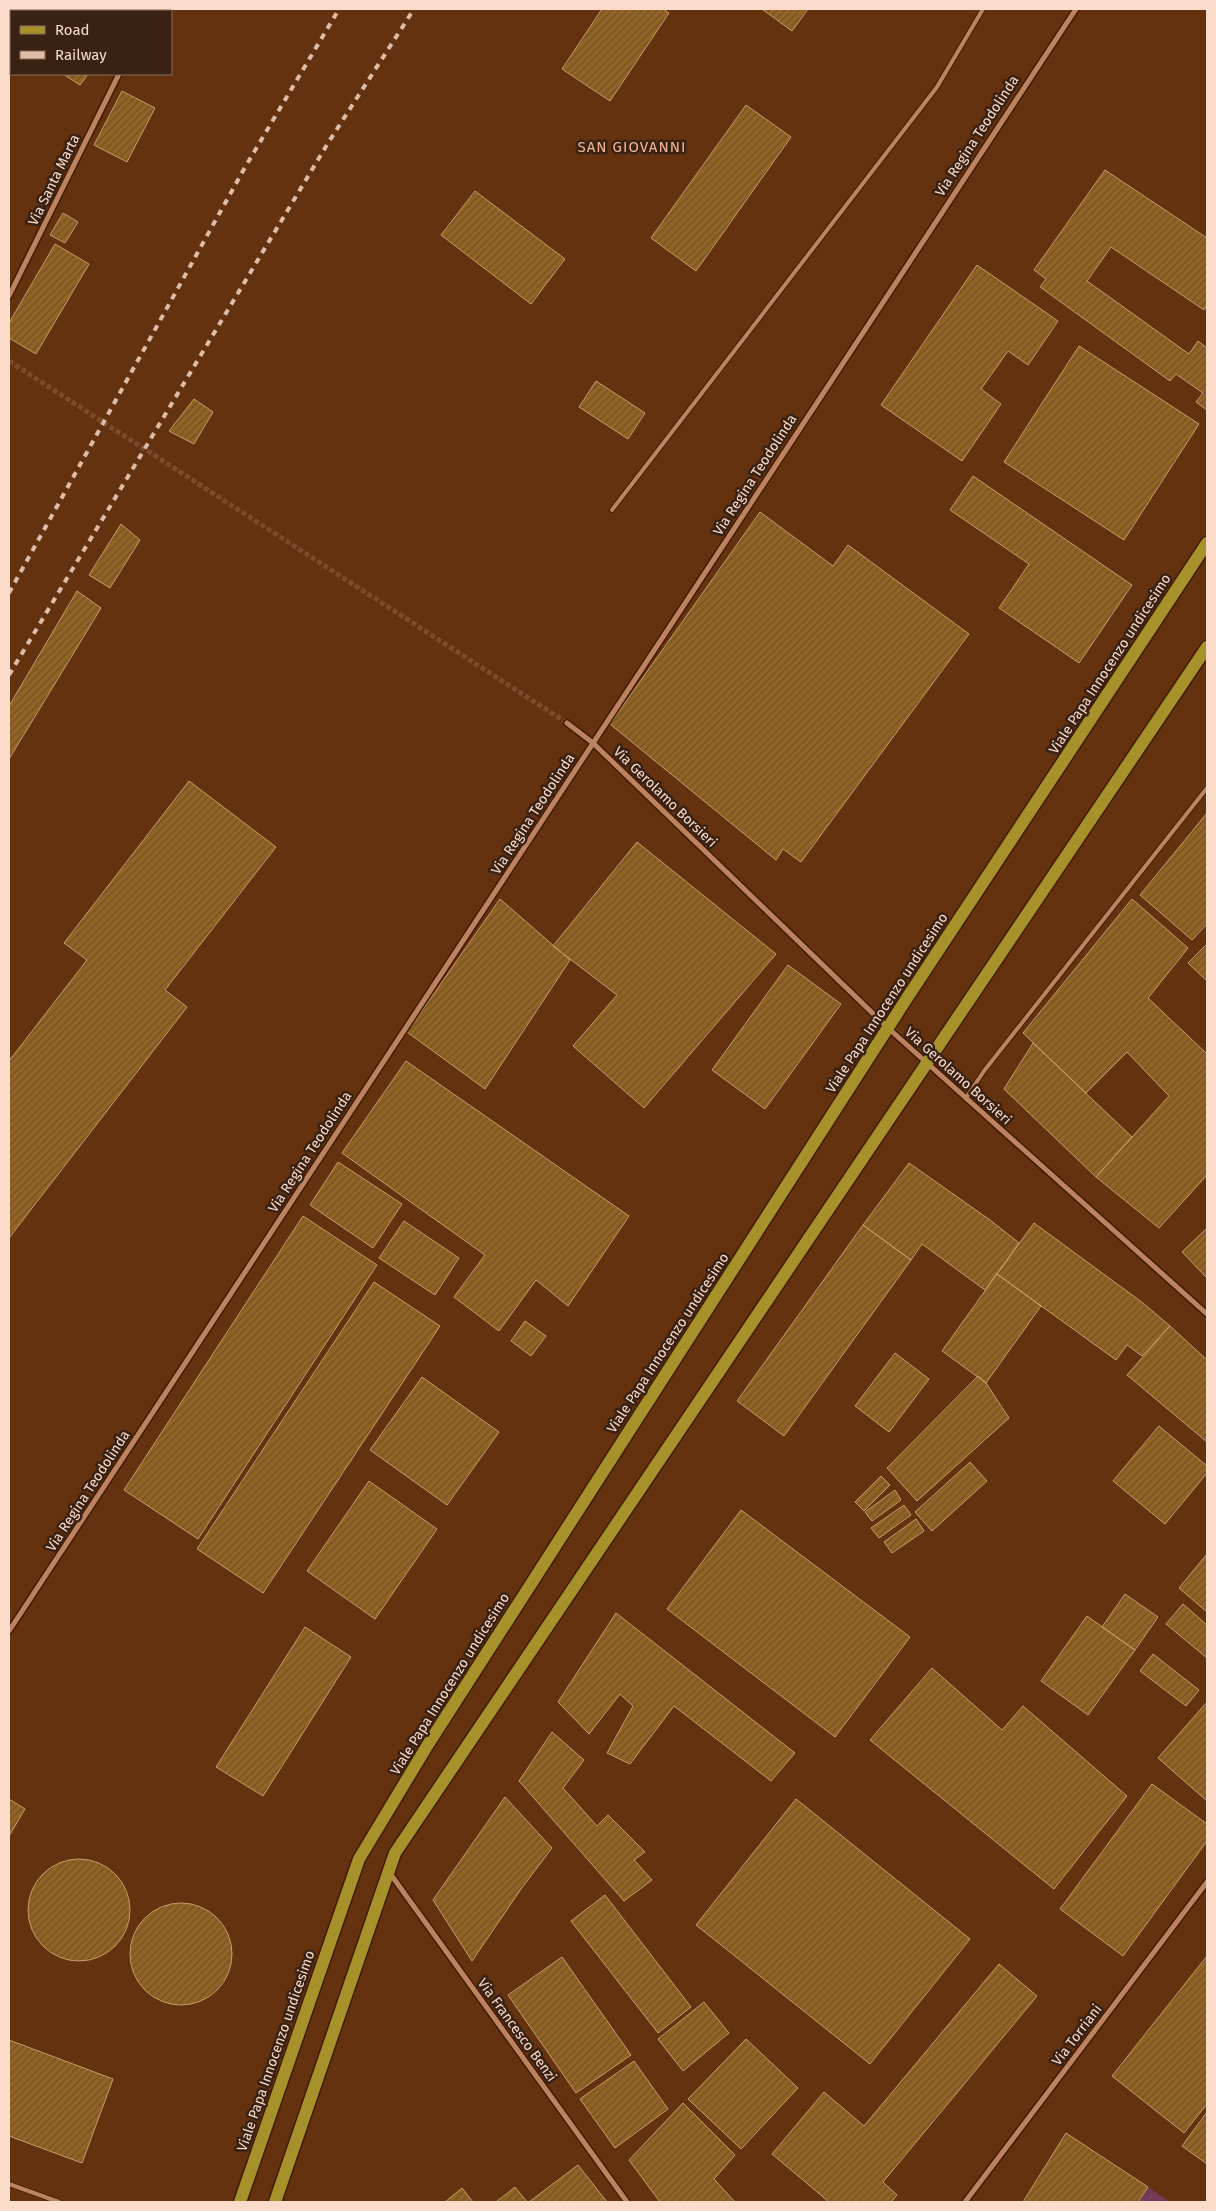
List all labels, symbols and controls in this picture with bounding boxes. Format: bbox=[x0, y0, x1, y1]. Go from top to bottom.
legend bbox=[10, 10, 172, 75]
text: Road bbox=[55, 21, 90, 39]
text: Railway bbox=[55, 46, 107, 64]
street label: Via Regina Teodolinda bbox=[932, 72, 1022, 200]
street label: Via Santa Marta bbox=[25, 132, 83, 228]
district label: SAN GIOVANNI bbox=[578, 138, 686, 156]
street label: Via Regina Teodolinda bbox=[710, 411, 800, 539]
street label: Viale Papa Innocenzo undicesimo bbox=[1045, 571, 1175, 757]
street label: Via Gerolamo Borsieri bbox=[610, 743, 720, 851]
street label: Via Regina Teodolinda bbox=[488, 750, 578, 878]
street label: Viale Papa Innocenzo undicesimo bbox=[822, 910, 952, 1096]
street label: Via Gerolamo Borsieri bbox=[901, 1024, 1015, 1128]
street label: Via Regina Teodolinda bbox=[265, 1088, 355, 1216]
street label: Viale Papa Innocenzo undicesimo bbox=[603, 1250, 733, 1436]
street label: Via Regina Teodolinda bbox=[43, 1427, 133, 1555]
street label: Viale Papa Innocenzo undicesimo bbox=[387, 1590, 513, 1778]
street label: Viale Papa Innocenzo undicesimo bbox=[234, 1948, 318, 2154]
street label: Via Francesco Benzi bbox=[474, 1975, 560, 2085]
street label: Via Torriani bbox=[1048, 2001, 1106, 2069]

